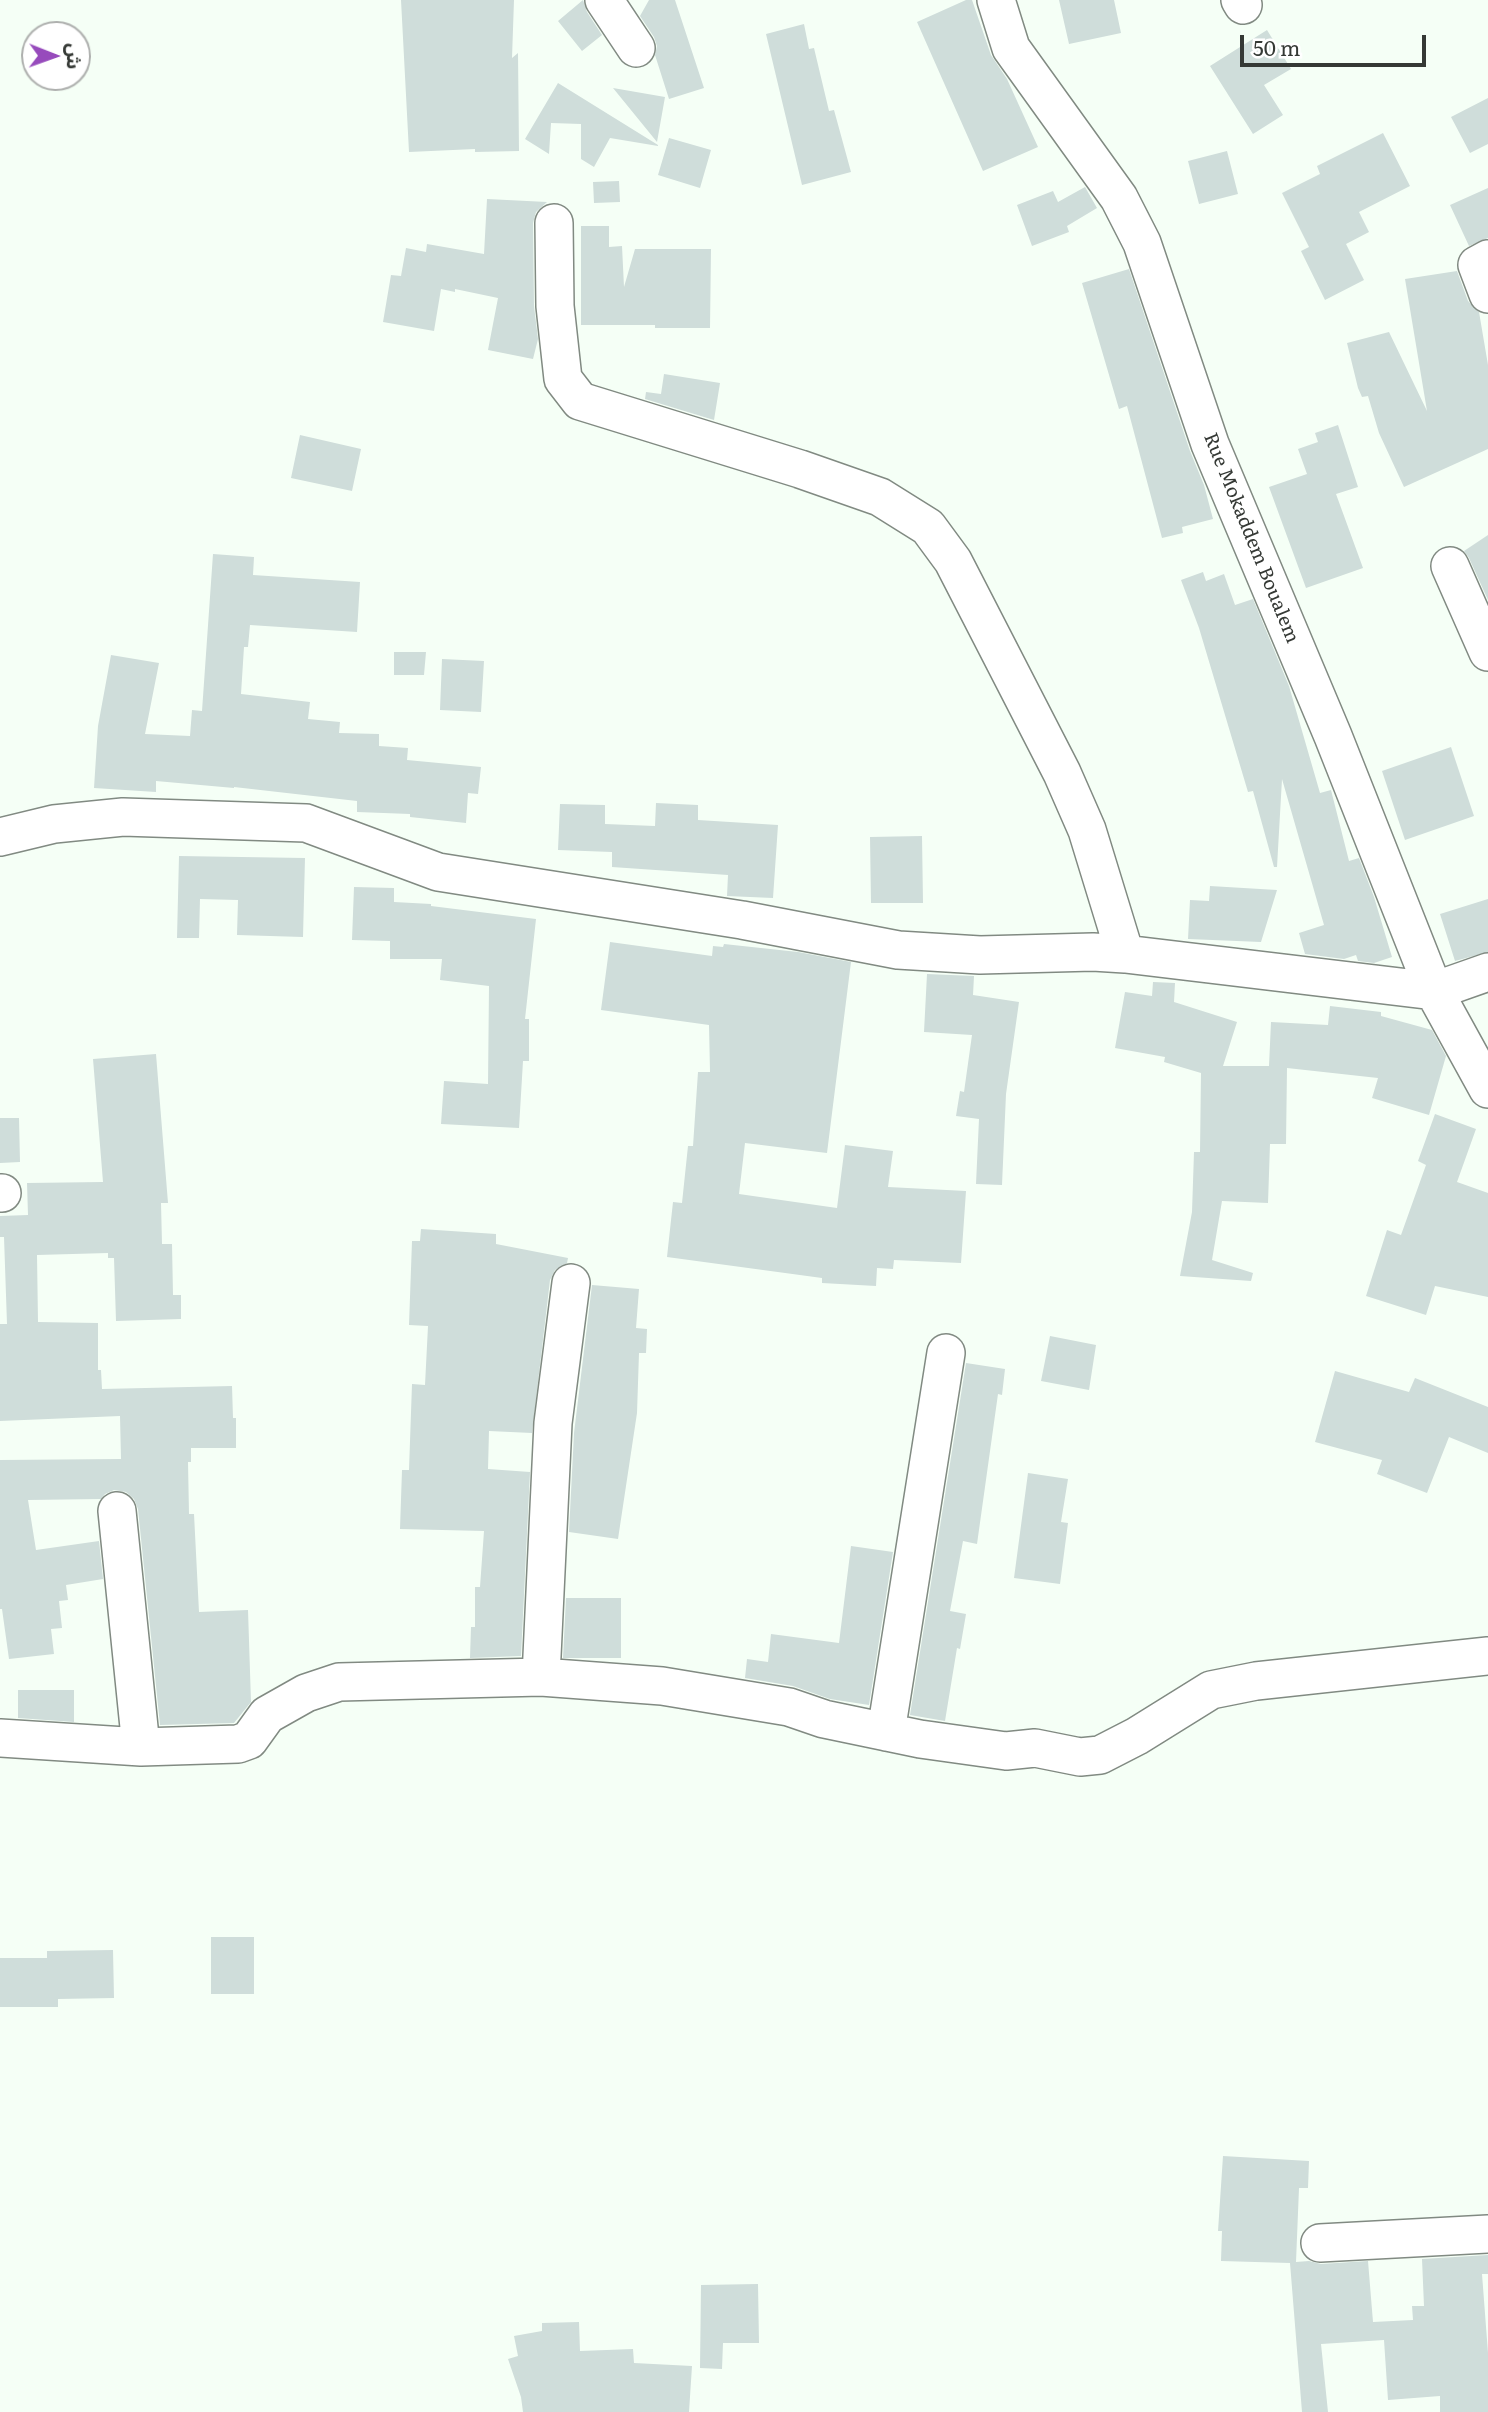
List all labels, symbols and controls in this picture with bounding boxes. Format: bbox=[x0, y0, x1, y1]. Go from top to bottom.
north arrow bbox=[21, 21, 91, 91]
scale bar bbox=[1243, 21, 1428, 65]
text: 50 m bbox=[1253, 31, 1300, 62]
text: ش bbox=[61, 43, 89, 70]
street label: Rue Mokaddem Boualem bbox=[1198, 430, 1304, 646]

